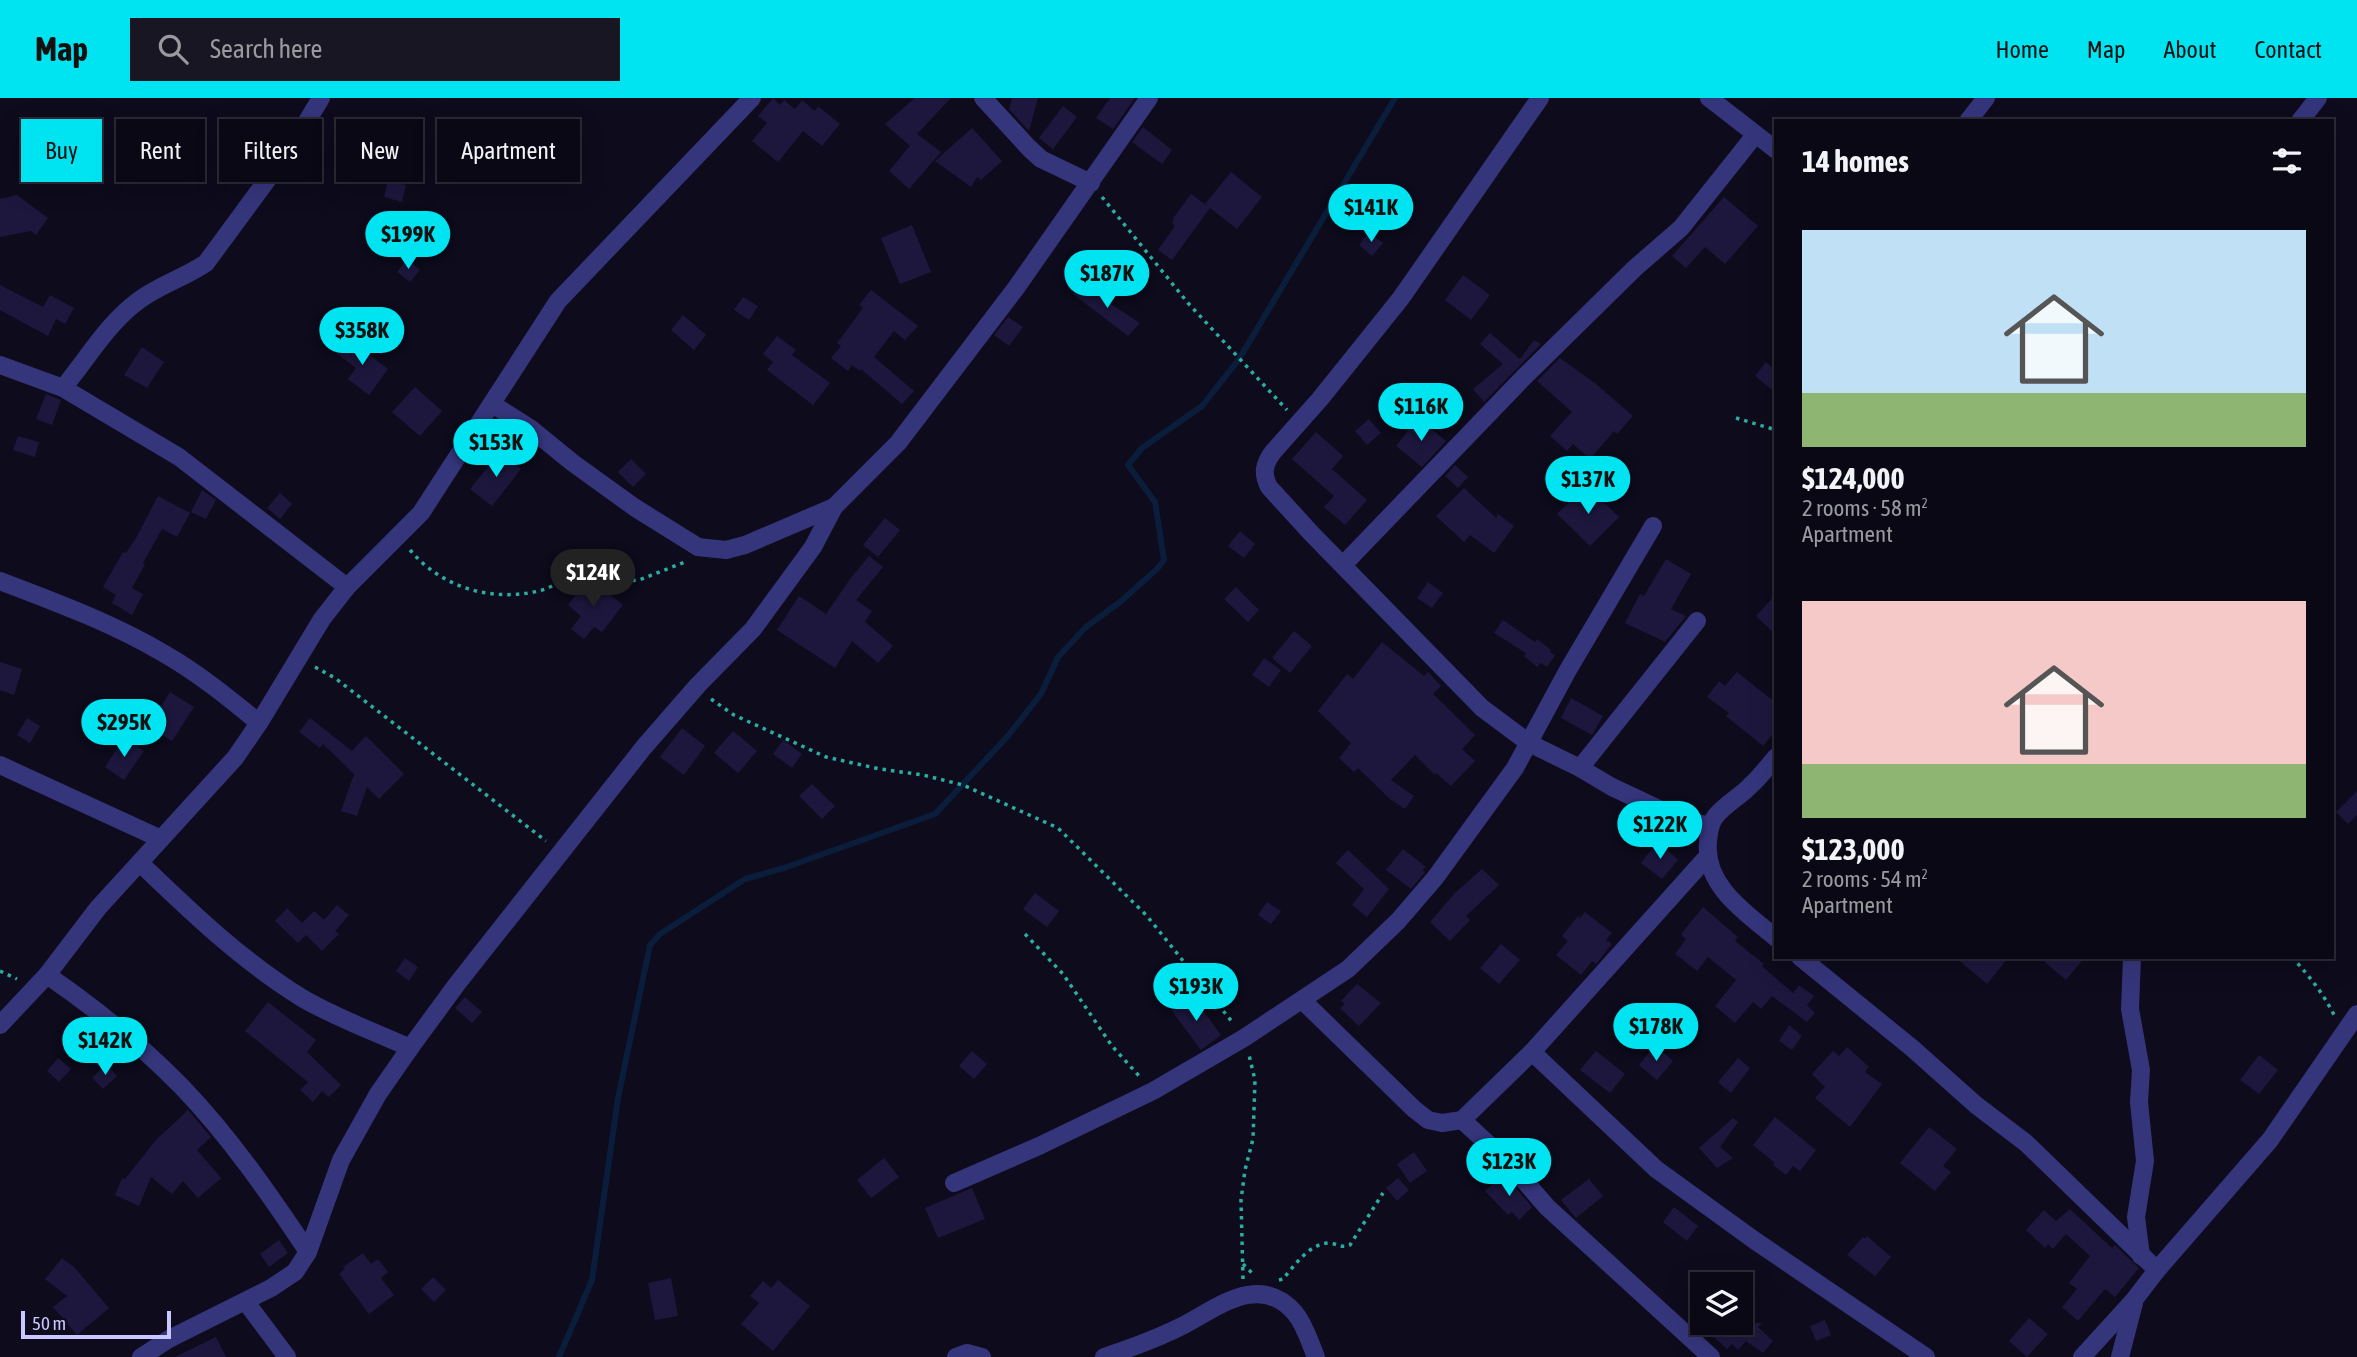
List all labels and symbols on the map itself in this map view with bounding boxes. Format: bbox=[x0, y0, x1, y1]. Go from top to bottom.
pin: $141K bbox=[1322, 184, 1420, 244]
pin: $199K bbox=[359, 212, 457, 271]
pin: $187K bbox=[1058, 250, 1156, 310]
pin: $358K bbox=[313, 308, 411, 367]
pin: $116K bbox=[1372, 384, 1470, 443]
pin: $153K bbox=[447, 420, 545, 479]
pin: $137K bbox=[1539, 456, 1637, 516]
pin: $124K bbox=[544, 550, 642, 609]
pin: $295K bbox=[75, 700, 173, 759]
pin: $122K bbox=[1611, 802, 1709, 861]
pin: $193K bbox=[1147, 964, 1245, 1023]
pin: $178K bbox=[1607, 1004, 1705, 1063]
pin: $142K bbox=[56, 1018, 154, 1077]
pin: $123K bbox=[1460, 1138, 1558, 1198]
scale bar bbox=[21, 1308, 172, 1340]

